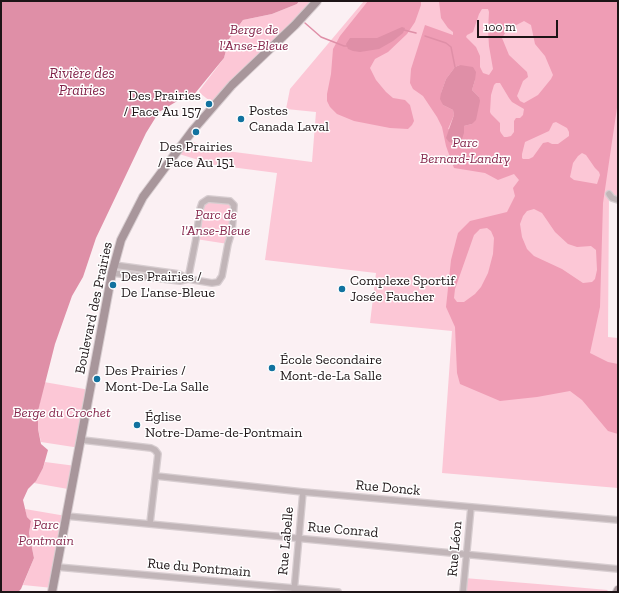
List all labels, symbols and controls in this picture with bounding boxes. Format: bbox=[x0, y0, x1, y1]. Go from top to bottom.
scale bar bbox=[479, 12, 560, 38]
text: 100 m bbox=[484, 20, 516, 34]
park label: Berge de l'Anse-Bleue bbox=[220, 22, 288, 54]
water label: Rivière des Prairies bbox=[49, 65, 115, 100]
place label: Des Prairies / Face Au 157 bbox=[123, 88, 201, 120]
marker: Des Prairies / Face Au 157 bbox=[204, 99, 214, 109]
place label: Postes Canada Laval bbox=[249, 103, 329, 136]
marker: Postes Canada Laval bbox=[236, 114, 246, 124]
marker: Des Prairies / Face Au 151 bbox=[191, 127, 201, 137]
park label: Parc Bernard-Landry bbox=[420, 135, 510, 168]
place label: Des Prairies / Face Au 151 bbox=[158, 139, 234, 172]
park label: Parc de l'Anse-Bleue bbox=[182, 207, 250, 240]
street label: Boulevard des Prairies bbox=[72, 240, 116, 376]
place label: Des Prairies / De L'anse-Bleue bbox=[121, 269, 215, 302]
place label: Complexe Sportif Josée Faucher bbox=[350, 273, 455, 306]
marker: Des Prairies / De L'anse-Bleue bbox=[108, 280, 118, 290]
marker: Complexe Sportif Josée Faucher bbox=[337, 284, 347, 294]
place label: École Secondaire Mont-de-La Salle bbox=[280, 352, 382, 384]
place label: Des Prairies / Mont-De-La Salle bbox=[105, 363, 209, 396]
marker: École Secondaire Mont-de-La Salle bbox=[267, 363, 277, 373]
marker: Des Prairies / Mont-De-La Salle bbox=[92, 374, 102, 384]
park label: Berge du Crochet bbox=[13, 405, 111, 421]
place label: Église Notre-Dame-de-Pontmain bbox=[145, 409, 302, 442]
marker: Église Notre-Dame-de-Pontmain bbox=[132, 420, 142, 430]
street label: Rue Donck bbox=[355, 477, 421, 499]
street label: Rue Labelle bbox=[275, 506, 297, 576]
park label: Parc Pontmain bbox=[18, 517, 74, 550]
street label: Rue Conrad bbox=[307, 519, 379, 541]
street label: Rue Léon bbox=[444, 521, 466, 577]
street label: Rue du Pontmain bbox=[147, 555, 251, 581]

